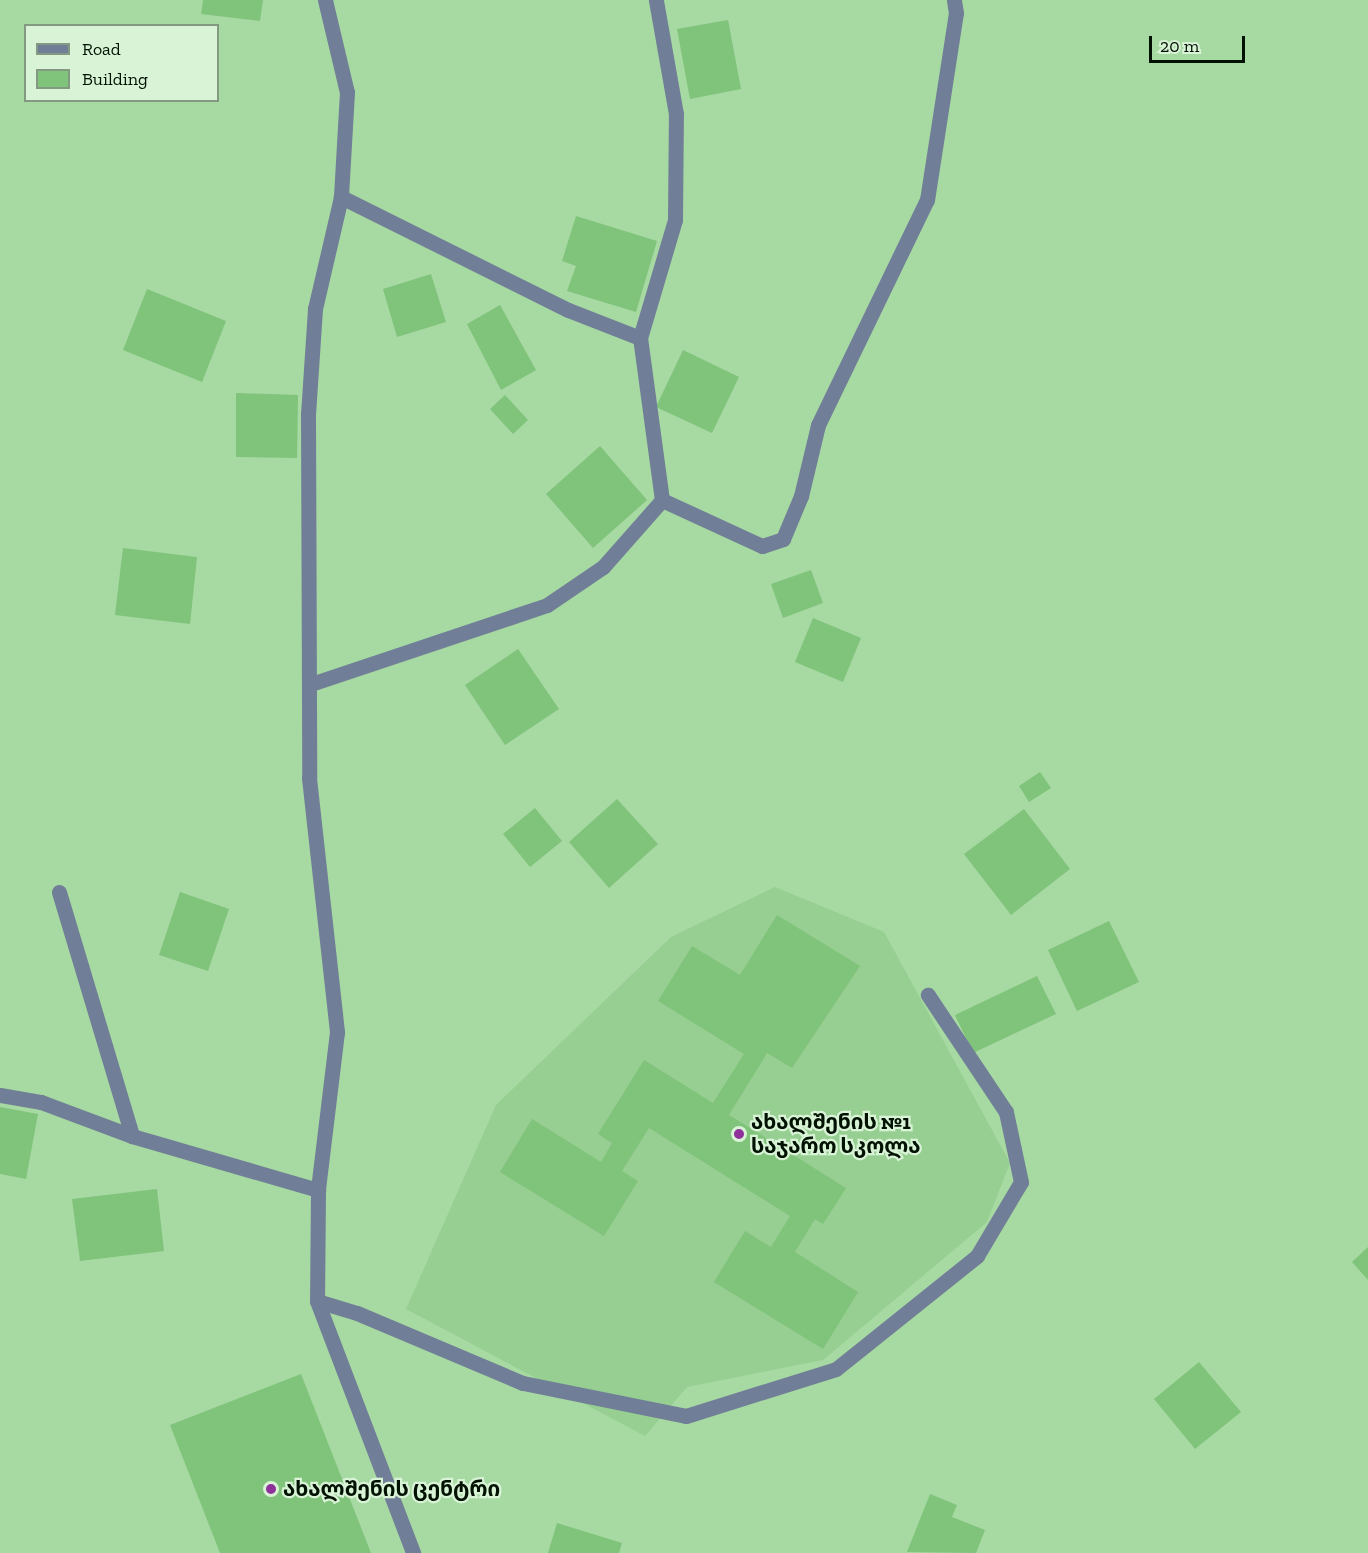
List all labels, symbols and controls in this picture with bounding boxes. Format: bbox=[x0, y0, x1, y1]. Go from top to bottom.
legend bbox=[24, 24, 219, 102]
scale bar bbox=[1152, 24, 1248, 62]
text: 20 m bbox=[1160, 35, 1199, 57]
text: Road bbox=[82, 38, 121, 60]
text: Building bbox=[82, 68, 148, 90]
place label: ახალშენის №1 საჯარო სკოლა bbox=[751, 1109, 921, 1159]
marker: ახალშენის №1 საჯარო სკოლა bbox=[732, 1127, 746, 1141]
place label: ახალშენის ცენტრი bbox=[283, 1476, 500, 1502]
marker: ახალშენის ცენტრი bbox=[264, 1482, 278, 1496]

